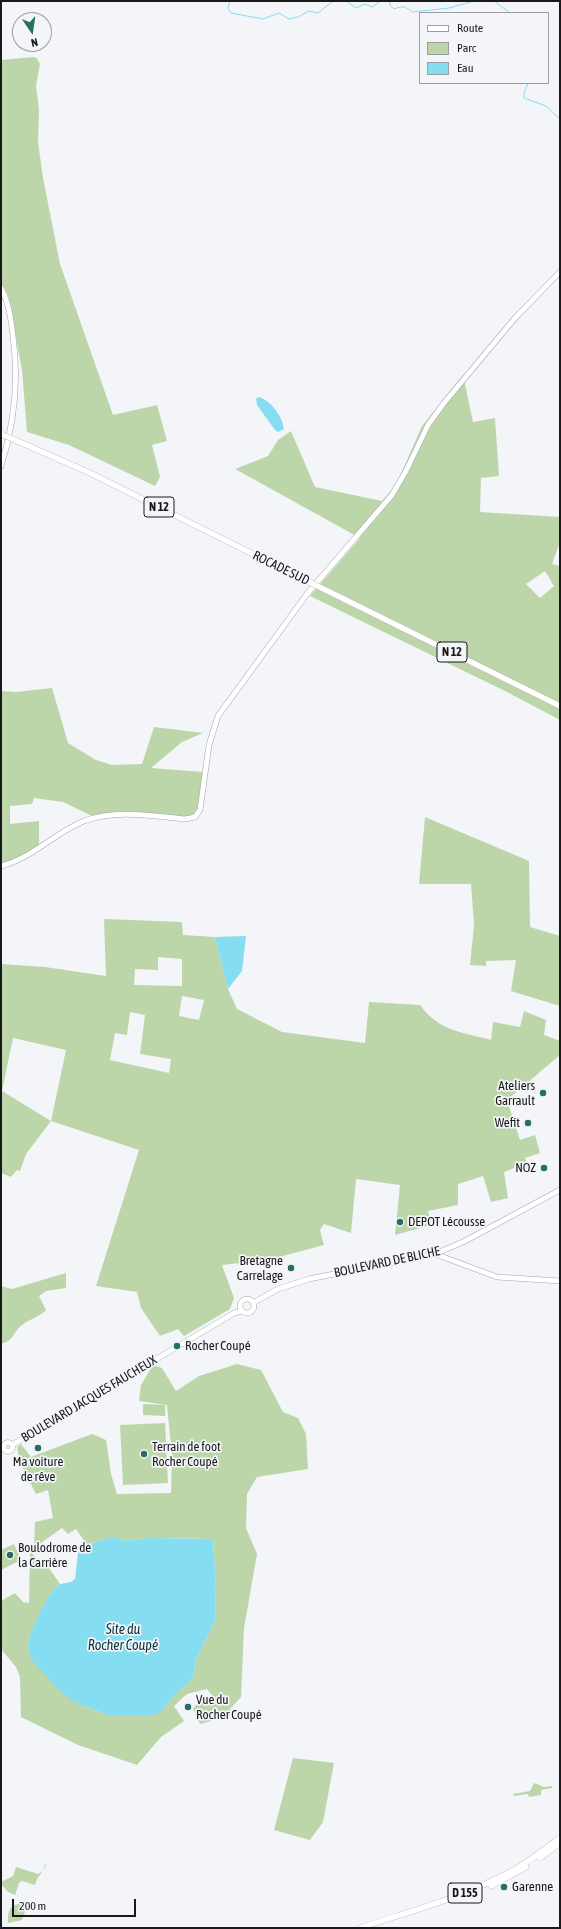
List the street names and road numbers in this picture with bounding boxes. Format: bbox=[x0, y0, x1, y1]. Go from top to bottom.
road number: N 12 bbox=[144, 497, 174, 517]
street label: ROCADE SUD bbox=[250, 548, 312, 588]
road number: N 12 bbox=[437, 642, 467, 662]
street label: BOULEVARD DE BLICHE bbox=[333, 1243, 441, 1281]
street label: BOULEVARD JACQUES FAUCHEUX bbox=[18, 1352, 160, 1446]
road number: D 155 bbox=[448, 1883, 482, 1903]

